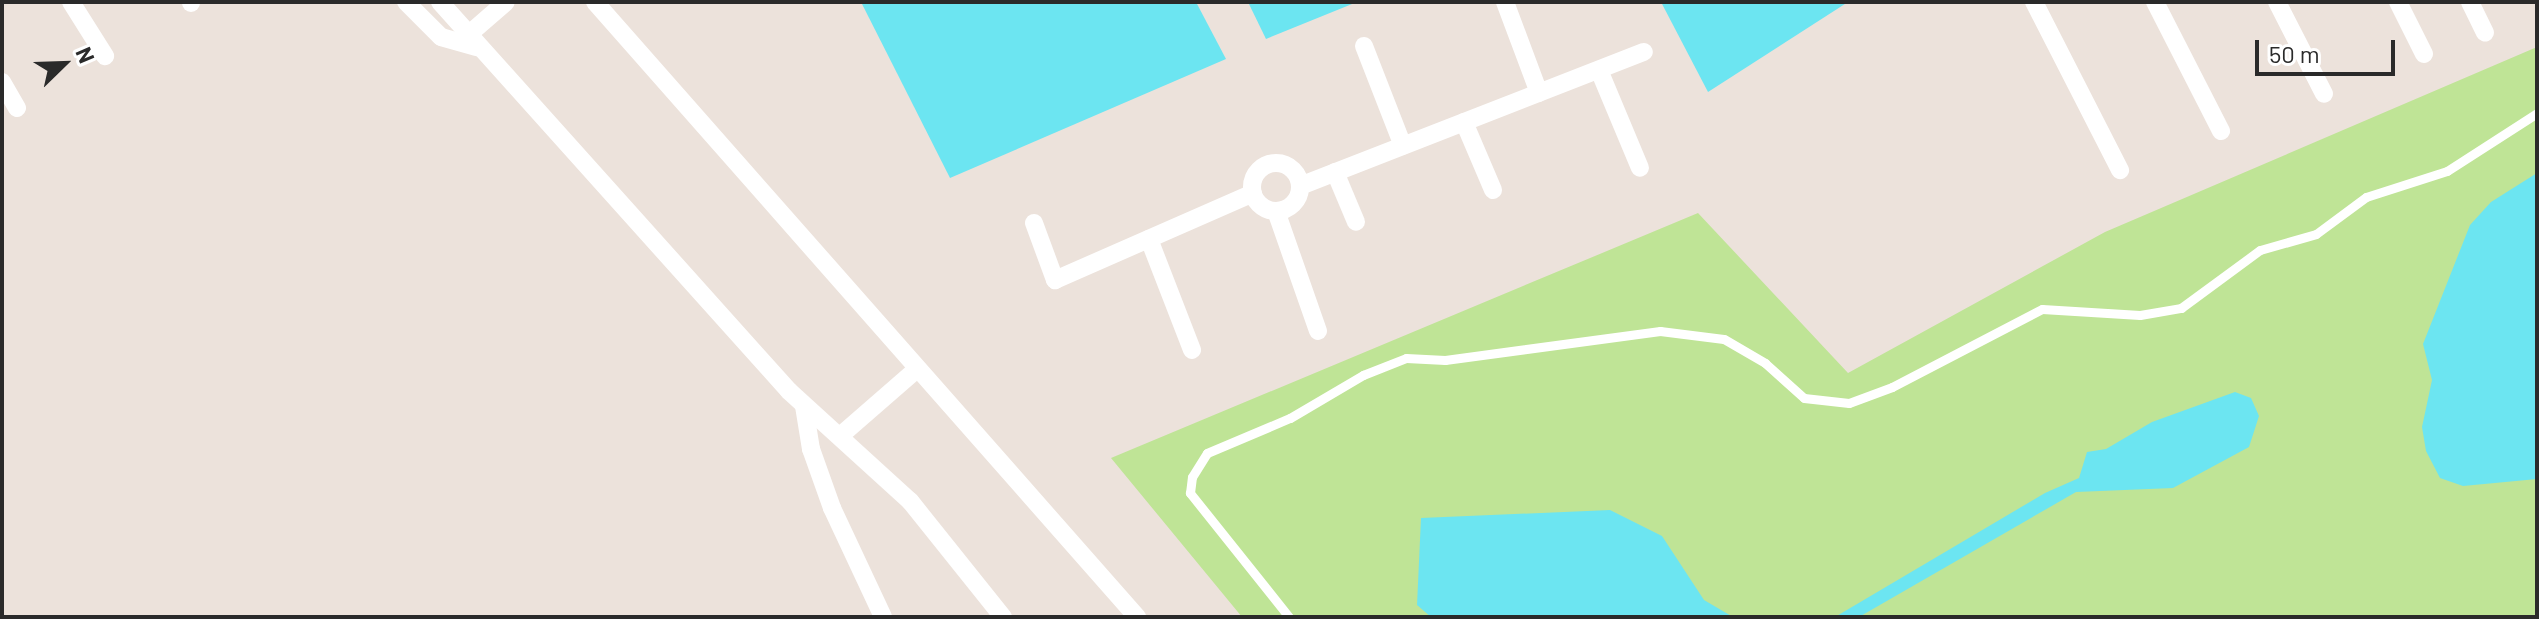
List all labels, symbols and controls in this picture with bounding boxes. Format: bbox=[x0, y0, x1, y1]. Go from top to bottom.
north arrow bbox=[24, 24, 104, 104]
scale bar bbox=[2259, 24, 2399, 74]
text: 50 m bbox=[2269, 39, 2320, 68]
text: N bbox=[71, 43, 101, 66]

